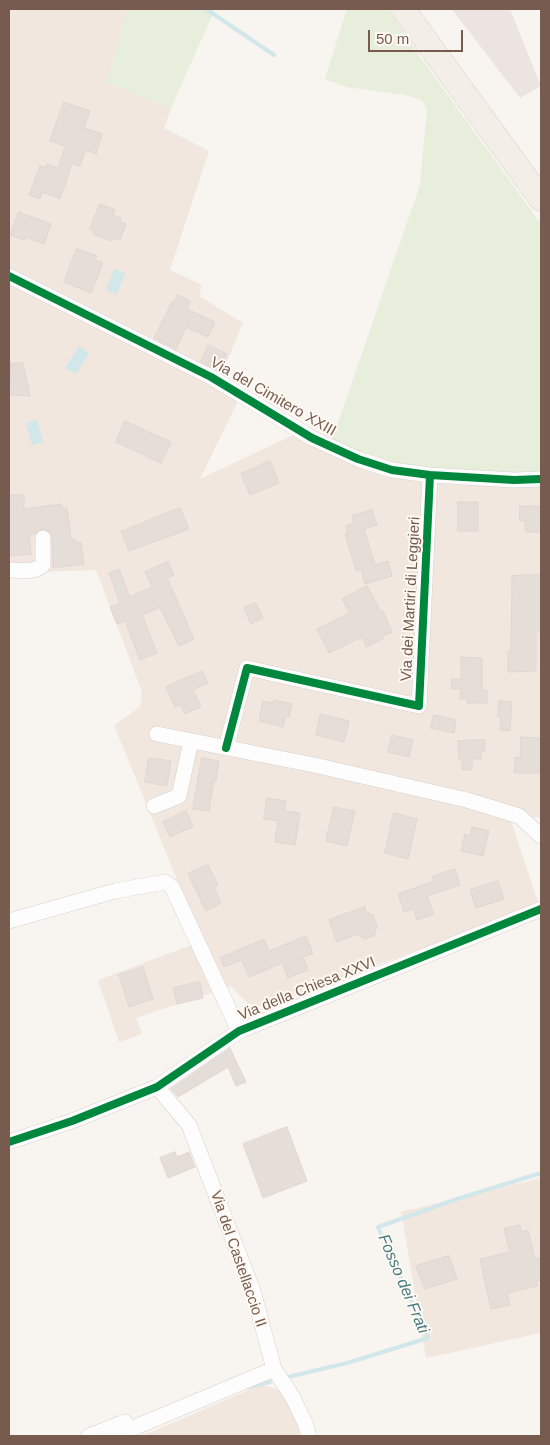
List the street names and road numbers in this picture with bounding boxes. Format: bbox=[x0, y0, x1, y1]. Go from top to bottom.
street label: Via del Cimitero XXIII bbox=[207, 354, 339, 440]
street label: Via dei Martiri di Leggieri bbox=[398, 516, 424, 682]
street label: Via della Chiesa XXVI bbox=[236, 953, 378, 1025]
street label: Via del Castellaccio II bbox=[206, 1188, 270, 1330]

